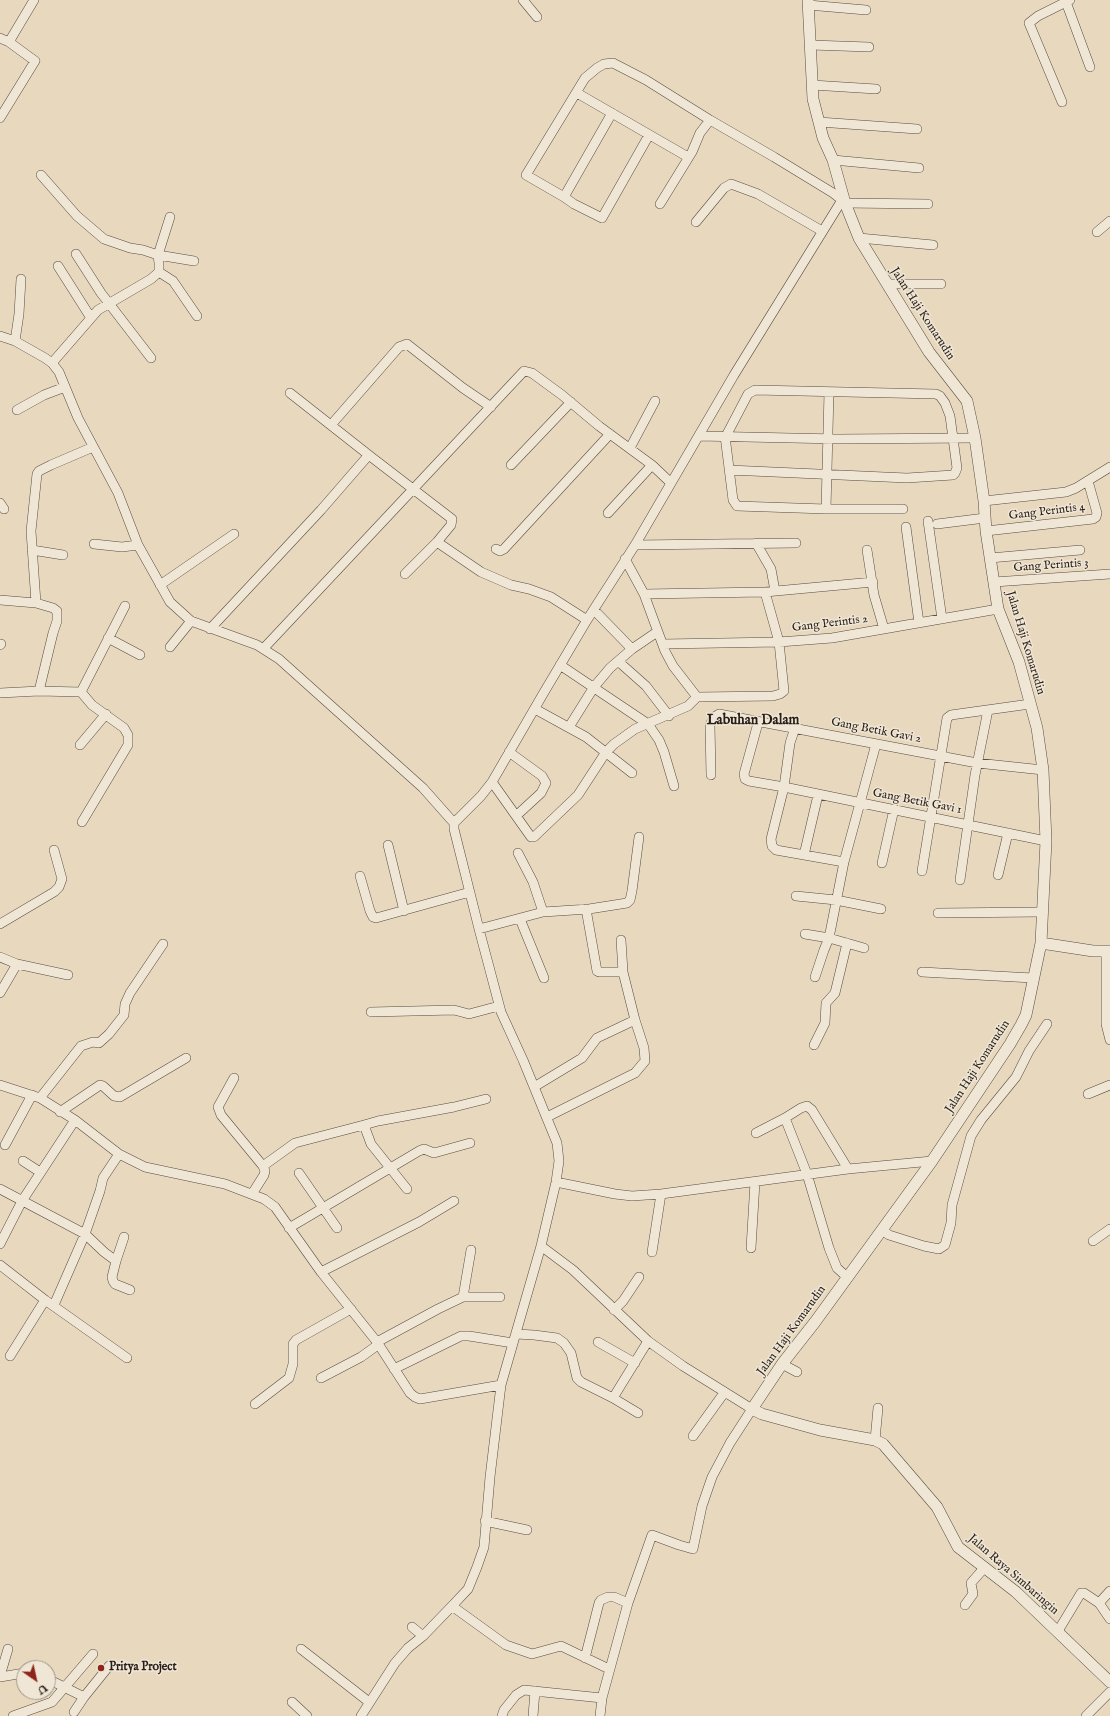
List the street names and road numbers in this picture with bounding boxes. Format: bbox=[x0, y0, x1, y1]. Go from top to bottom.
street label: Jalan Haji Komarudin bbox=[887, 265, 957, 363]
street label: Gang Perintis 4 bbox=[1008, 500, 1086, 524]
street label: Gang Perintis 3 bbox=[1013, 556, 1089, 576]
street label: Jalan Haji Komarudin bbox=[1002, 589, 1048, 697]
street label: Gang Perintis 2 bbox=[791, 612, 869, 636]
street label: Gang Betik Gavi 2 bbox=[830, 715, 922, 747]
street label: Gang Betik Gavi 1 bbox=[871, 786, 963, 818]
street label: Jalan Haji Komarudin bbox=[943, 1018, 1013, 1116]
street label: Jalan Haji Komarudin bbox=[755, 1283, 829, 1379]
street label: Jalan Raya Simbaringin bbox=[965, 1532, 1061, 1618]

